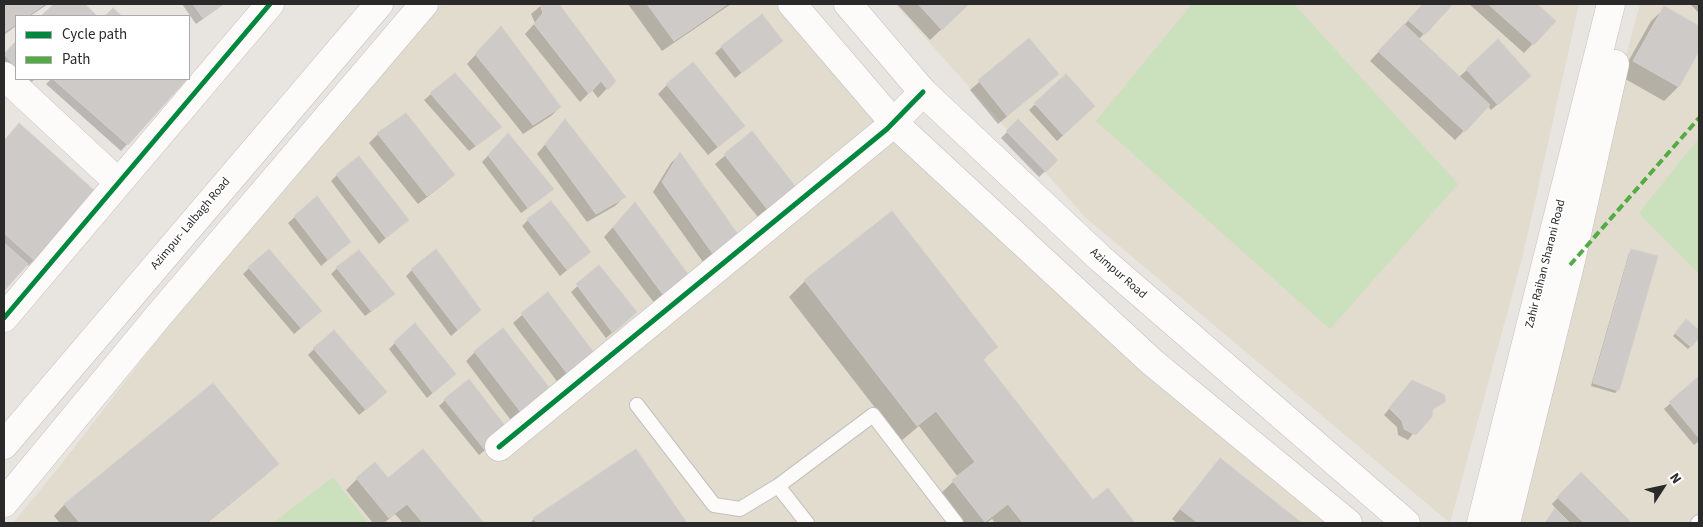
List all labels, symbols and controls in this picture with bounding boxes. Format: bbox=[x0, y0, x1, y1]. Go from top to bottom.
legend bbox=[15, 15, 190, 80]
text: Cycle path bbox=[62, 24, 127, 45]
text: Path bbox=[62, 49, 90, 70]
street label: Azimpur- Lalbagh Road bbox=[148, 175, 234, 273]
street label: Zahir Raihan Sharani Road bbox=[1523, 198, 1569, 330]
street label: Azimpur Road bbox=[1087, 246, 1149, 302]
north arrow bbox=[1638, 462, 1688, 512]
text: N bbox=[1664, 469, 1686, 488]

